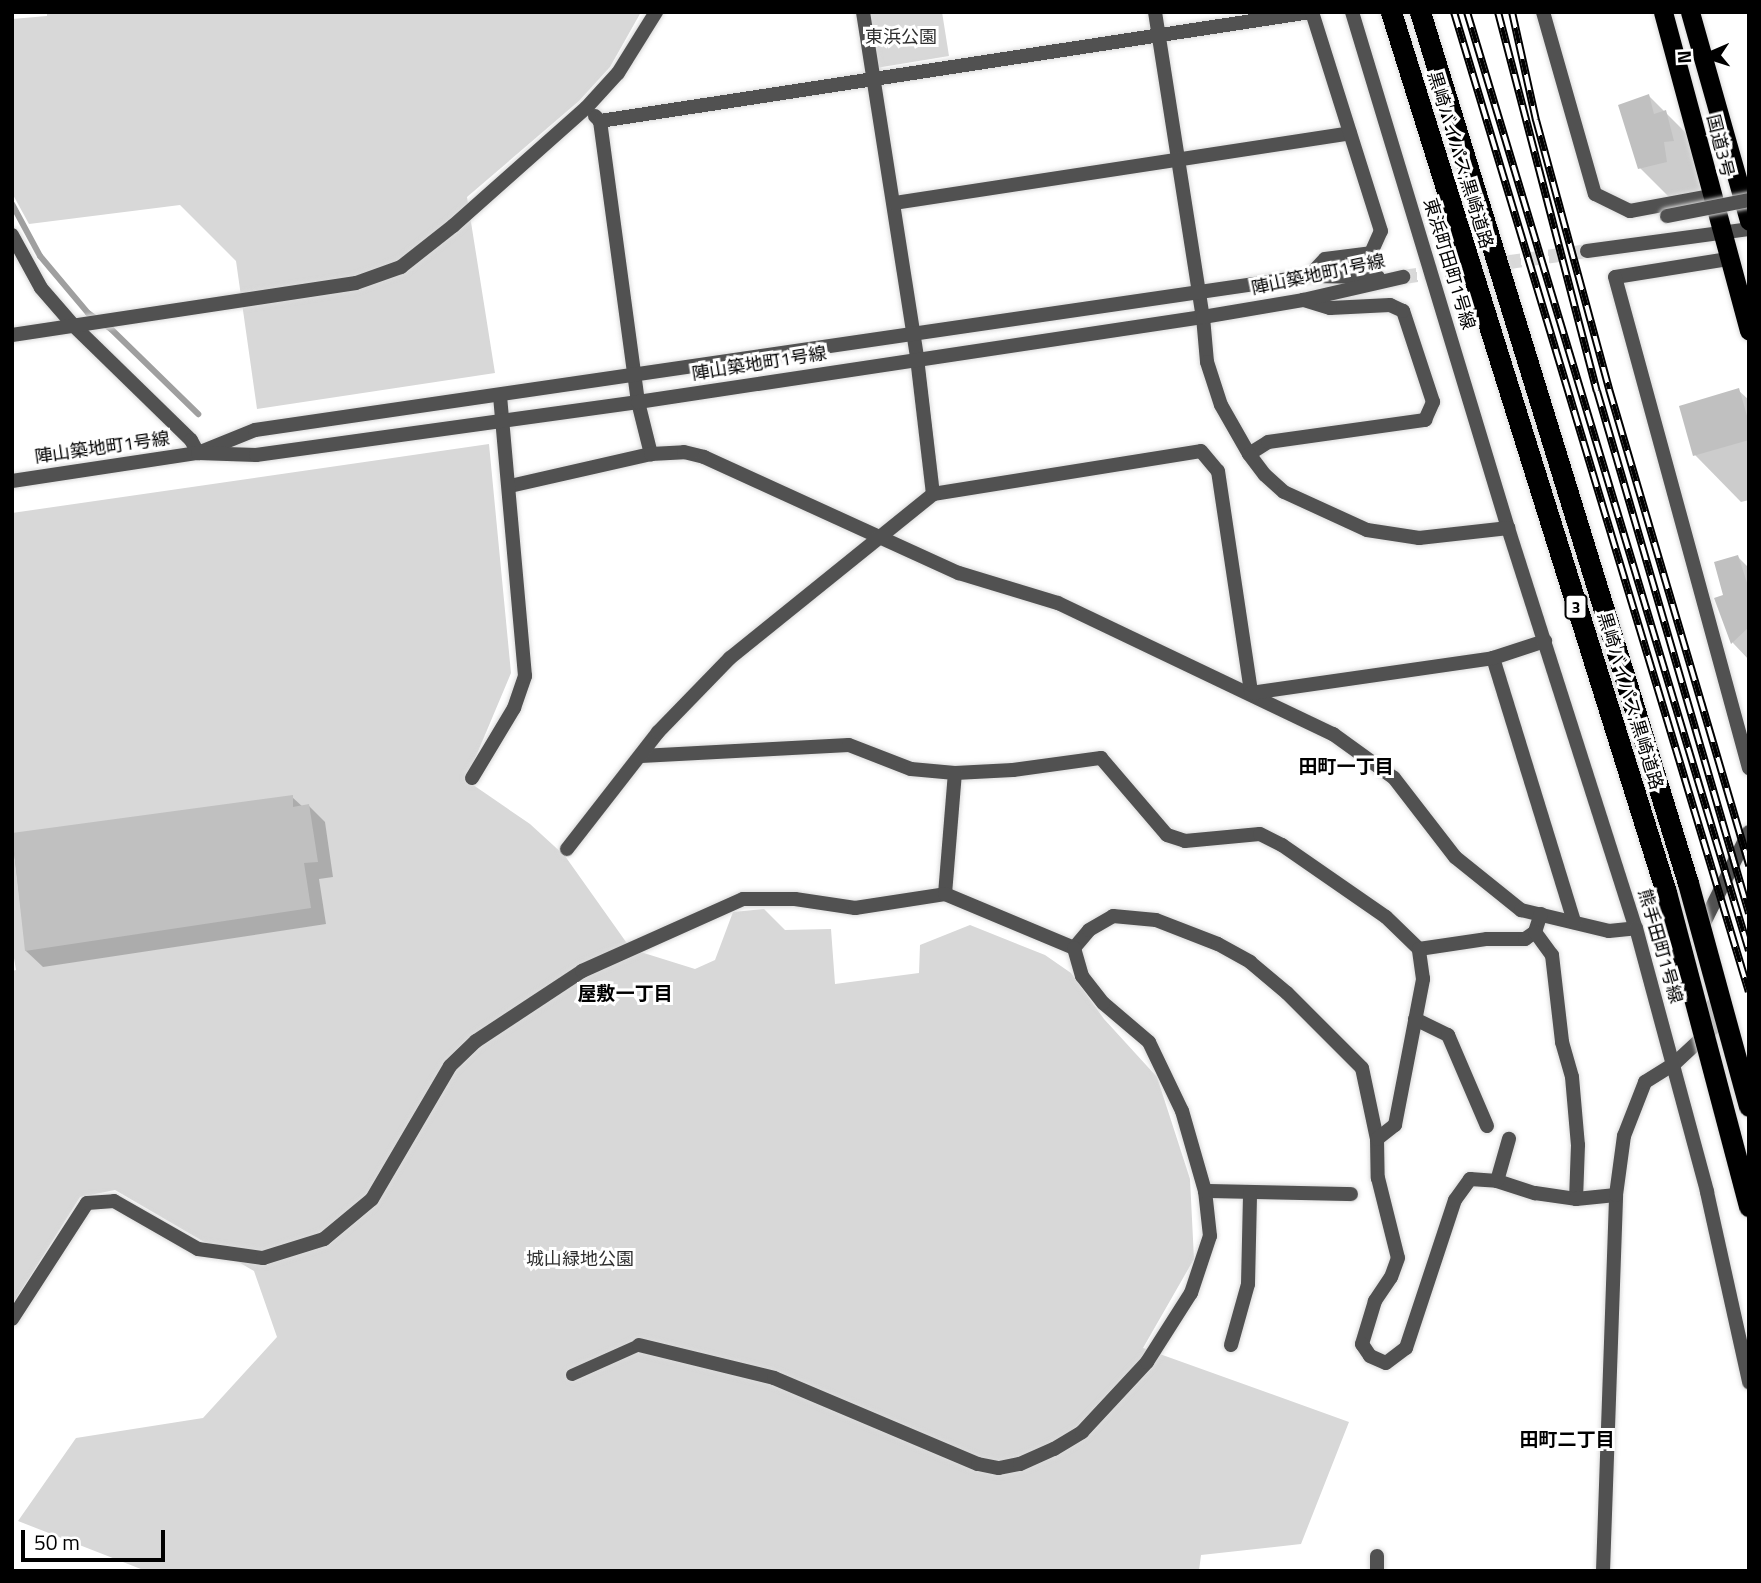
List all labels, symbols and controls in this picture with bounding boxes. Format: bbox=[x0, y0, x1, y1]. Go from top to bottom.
north arrow bbox=[1670, 21, 1740, 91]
park label: 東浜公園 bbox=[865, 26, 937, 48]
text: N bbox=[1669, 50, 1698, 64]
street label: 黒崎バイパス;黒崎道路 bbox=[1423, 69, 1497, 251]
street label: 国道3号 bbox=[1702, 112, 1738, 180]
street label: 東浜町田町1号線 bbox=[1419, 196, 1479, 332]
street label: 陣山築地町1号線 bbox=[1249, 250, 1387, 300]
street label: 陣山築地町1号線 bbox=[690, 343, 828, 385]
street label: 陣山築地町1号線 bbox=[33, 428, 171, 468]
road number: 3 bbox=[1564, 594, 1588, 620]
street label: 黒崎バイパス;黒崎道路 bbox=[1593, 610, 1667, 792]
district label: 田町一丁目 bbox=[1299, 755, 1393, 777]
street label: 熊手田町1号線 bbox=[1633, 886, 1687, 1006]
district label: 屋敷一丁目 bbox=[578, 982, 672, 1004]
park label: 城山緑地公園 bbox=[526, 1248, 634, 1270]
district label: 田町二丁目 bbox=[1520, 1428, 1614, 1450]
scale bar bbox=[24, 1516, 168, 1560]
text: 50 m bbox=[34, 1526, 80, 1558]

